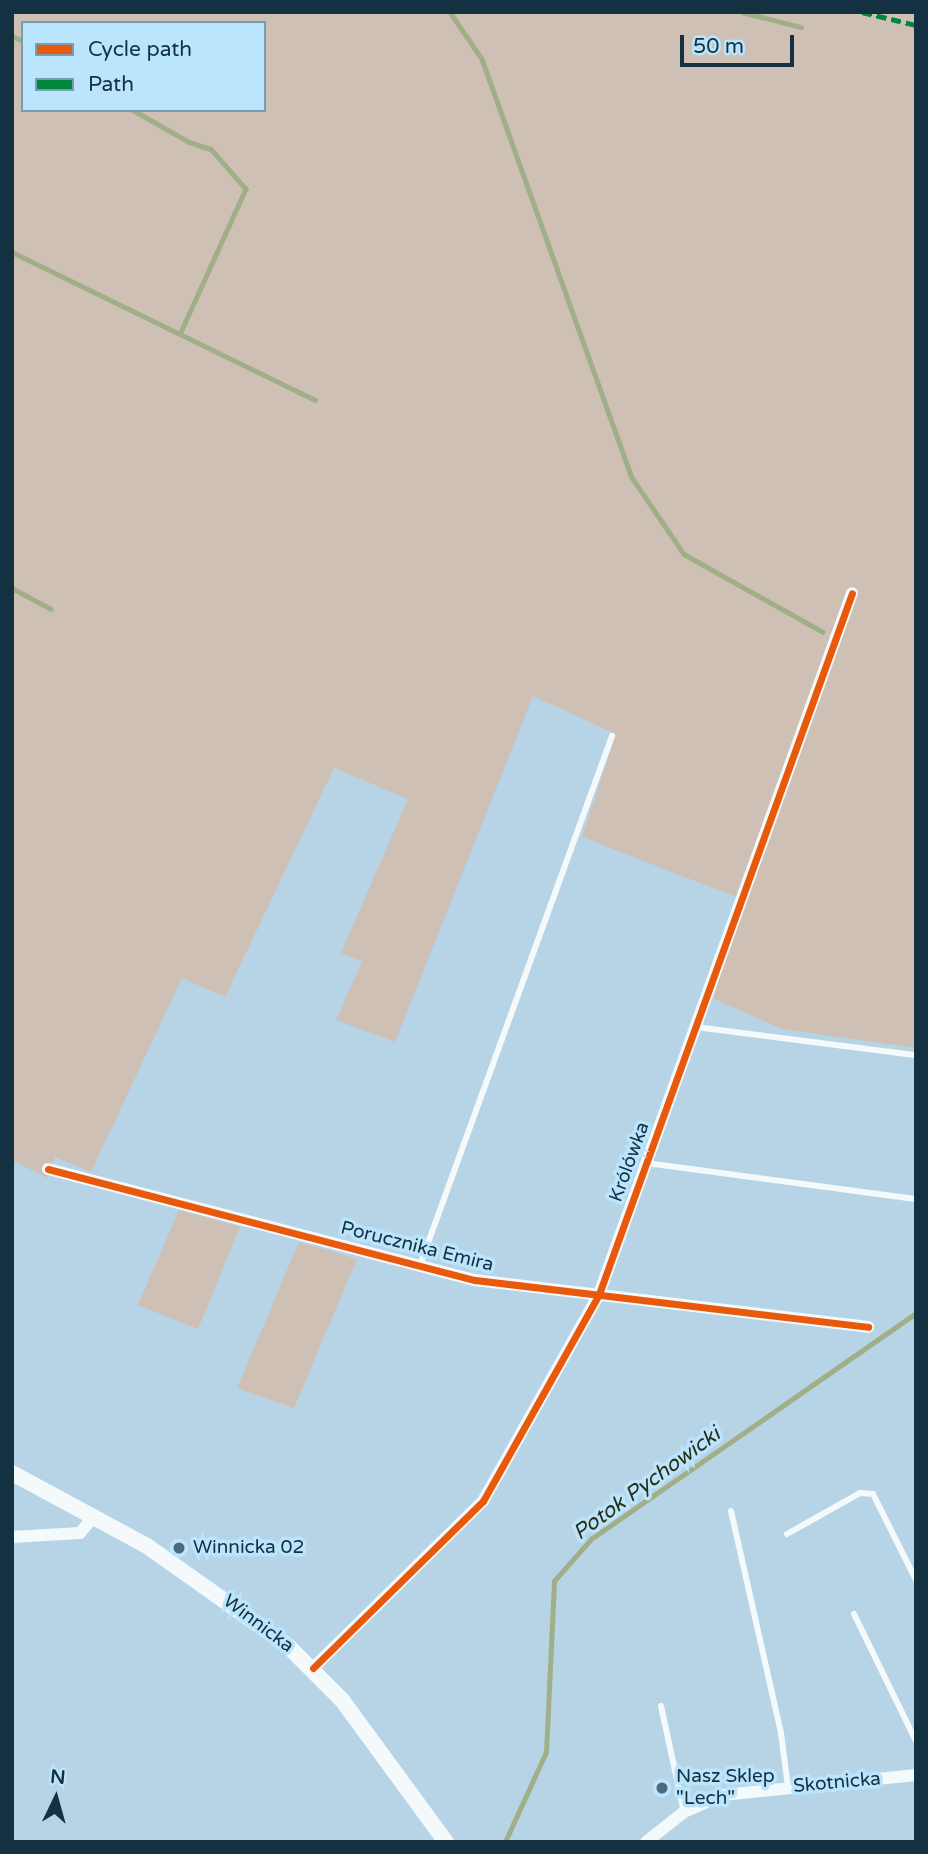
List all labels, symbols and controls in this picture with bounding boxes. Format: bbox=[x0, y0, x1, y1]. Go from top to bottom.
legend bbox=[21, 21, 266, 112]
scale bar bbox=[683, 21, 797, 65]
text: 50 m bbox=[693, 34, 744, 59]
text: Cycle path bbox=[88, 37, 192, 62]
text: Path bbox=[88, 72, 134, 97]
street label: Królówka bbox=[605, 1119, 655, 1205]
street label: Porucznika Emira bbox=[338, 1217, 496, 1277]
water label: Potok Pychowicki bbox=[569, 1422, 725, 1546]
place label: Winnicka 02 bbox=[193, 1537, 304, 1559]
marker: Winnicka 02 bbox=[171, 1540, 187, 1556]
street label: Winnicka bbox=[218, 1590, 298, 1658]
north arrow bbox=[21, 1763, 91, 1833]
text: N bbox=[49, 1765, 66, 1789]
place label: Nasz Sklep "Lech" bbox=[676, 1766, 775, 1810]
street label: Skotnicka bbox=[792, 1768, 882, 1798]
marker: Nasz Sklep "Lech" bbox=[654, 1780, 670, 1796]

